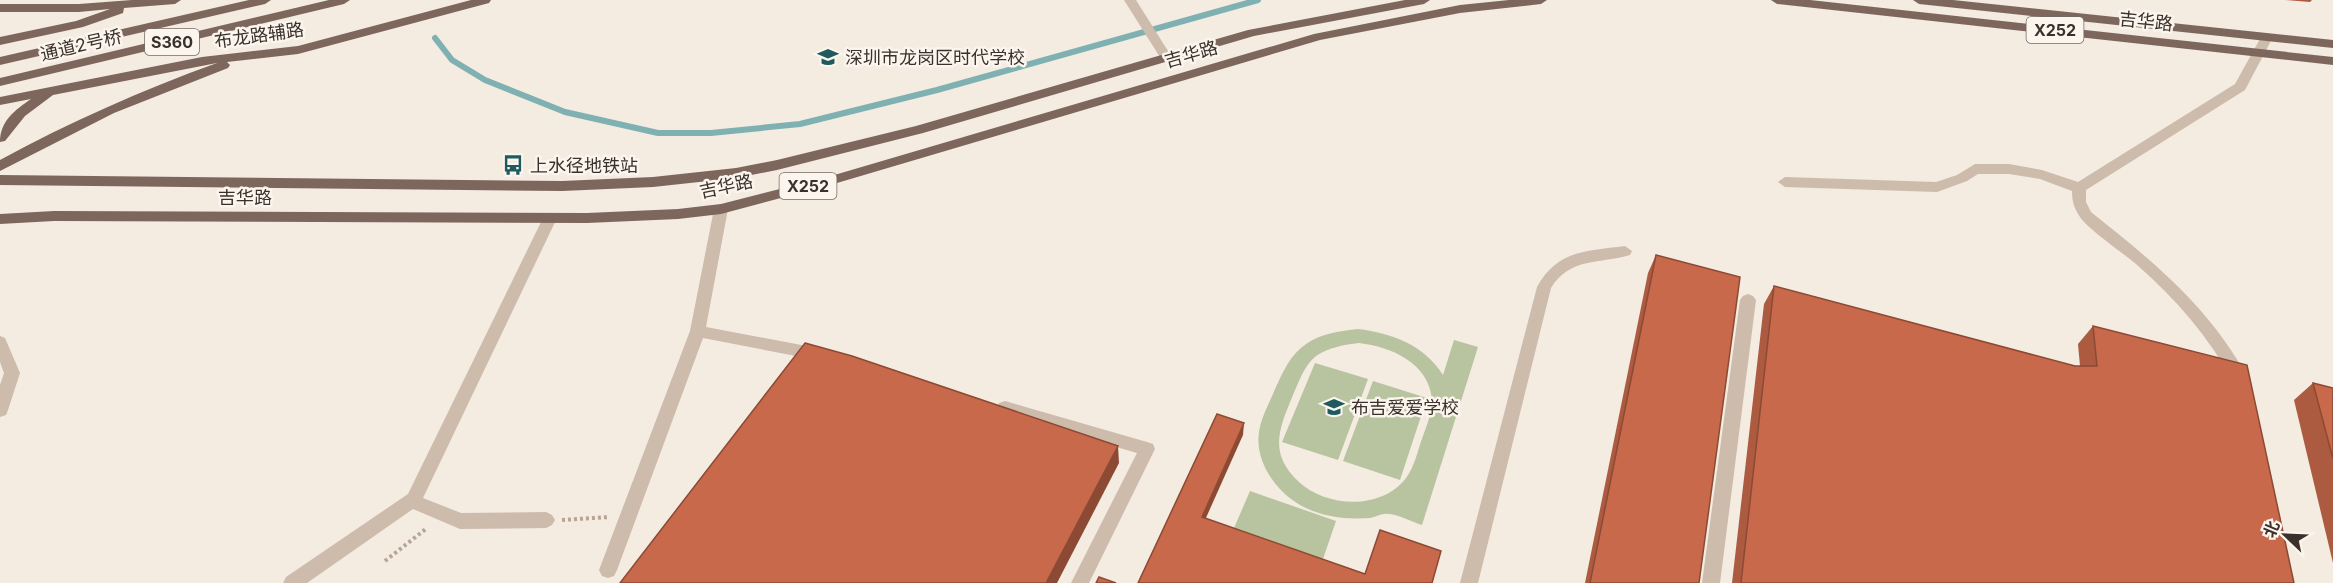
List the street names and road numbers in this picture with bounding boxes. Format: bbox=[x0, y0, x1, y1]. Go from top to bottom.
street label: 吉华路 bbox=[2118, 8, 2174, 34]
road number: X252 bbox=[2026, 17, 2084, 43]
street label: 布龙路辅路 bbox=[213, 18, 305, 52]
street label: 通道2号桥 bbox=[38, 25, 124, 65]
road number: S360 bbox=[145, 29, 199, 55]
street label: 吉华路 bbox=[1162, 36, 1220, 72]
street label: 吉华路 bbox=[697, 170, 755, 202]
road number: X252 bbox=[780, 173, 836, 199]
street label: 吉华路 bbox=[218, 187, 272, 208]

